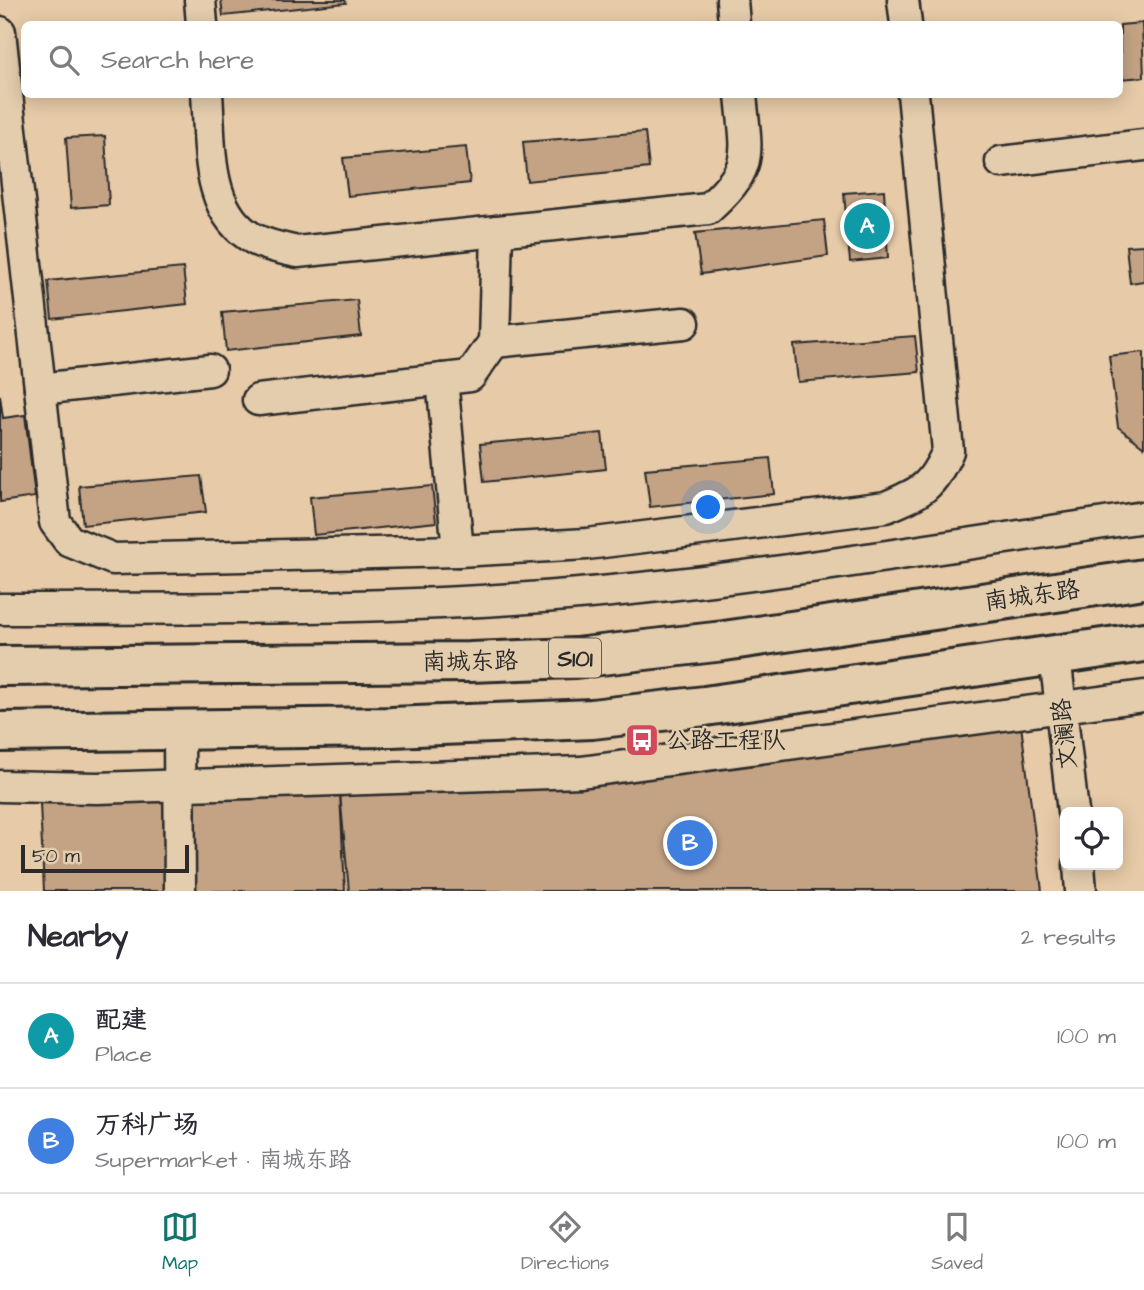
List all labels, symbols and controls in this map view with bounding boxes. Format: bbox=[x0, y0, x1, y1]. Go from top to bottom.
search box bbox=[21, 21, 1123, 98]
icon: search bbox=[45, 41, 83, 79]
text: Search here bbox=[101, 42, 254, 78]
pin: A bbox=[844, 200, 890, 252]
your location bbox=[691, 490, 725, 524]
street label: 南城东路 bbox=[982, 572, 1082, 620]
road number: S101 bbox=[549, 638, 601, 678]
street label: 南城东路 bbox=[422, 644, 518, 680]
street label: 文澜路 bbox=[1044, 696, 1086, 771]
bus stop icon: 公路工程队 bbox=[623, 721, 661, 759]
place label: 公路工程队 bbox=[666, 724, 786, 758]
map controls bbox=[1060, 807, 1123, 870]
button: locate bbox=[1060, 807, 1123, 870]
pin: B bbox=[667, 817, 713, 869]
scale bar bbox=[21, 842, 189, 874]
text: 50 m bbox=[32, 843, 80, 870]
text: Nearby bbox=[28, 916, 128, 958]
text: 2 results bbox=[1021, 921, 1116, 953]
text: 配建 bbox=[95, 1002, 147, 1038]
text: A bbox=[44, 1020, 58, 1052]
text: 100 m bbox=[1057, 1020, 1116, 1052]
text: Place bbox=[95, 1038, 152, 1070]
text: 万科广场 bbox=[95, 1107, 199, 1143]
text: B bbox=[43, 1125, 59, 1157]
text: 100 m bbox=[1057, 1125, 1116, 1157]
text: Supermarket · 南城东路 bbox=[95, 1144, 351, 1176]
tab: Map bbox=[161, 1208, 199, 1277]
tab: Directions bbox=[521, 1208, 609, 1277]
tab: Saved bbox=[931, 1208, 983, 1277]

